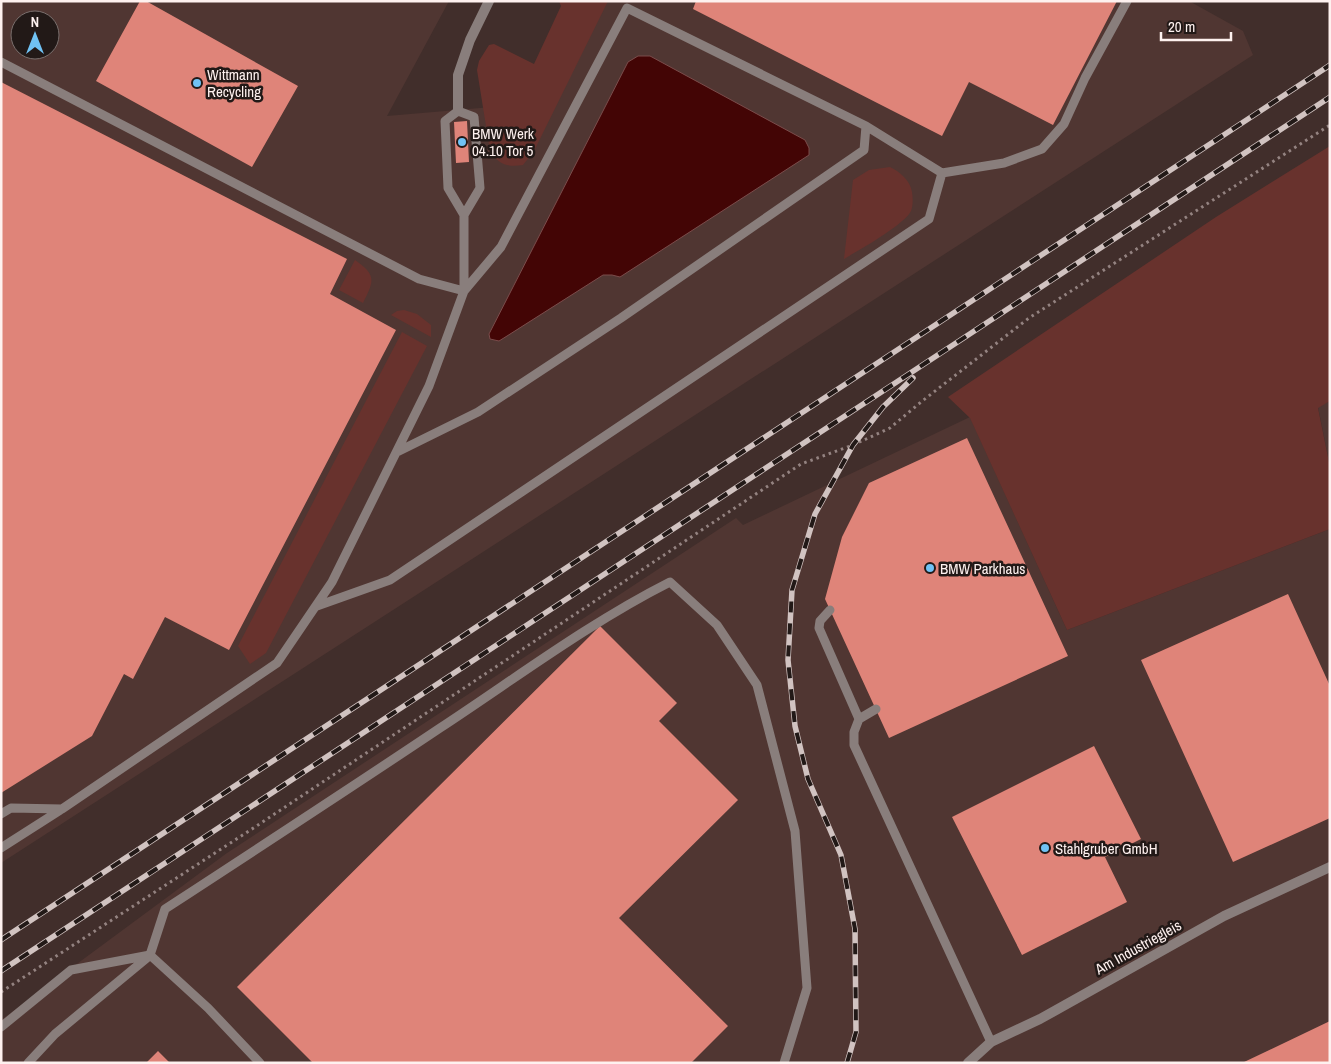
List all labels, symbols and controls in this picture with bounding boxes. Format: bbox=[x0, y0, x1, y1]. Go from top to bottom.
north arrow bbox=[10, 10, 60, 60]
scale bar bbox=[1161, 10, 1231, 42]
text: N bbox=[31, 13, 39, 31]
text: 20 m bbox=[1168, 16, 1195, 37]
place label: Wittmann Recycling bbox=[207, 64, 261, 102]
marker: Wittmann Recycling bbox=[191, 77, 203, 89]
place label: BMW Werk 04.10 Tor 5 bbox=[472, 123, 535, 161]
marker: BMW Werk 04.10 Tor 5 bbox=[456, 136, 468, 148]
place label: BMW Parkhaus bbox=[940, 558, 1025, 579]
marker: BMW Parkhaus bbox=[924, 562, 936, 574]
place label: Stahlgruber GmbH bbox=[1055, 838, 1158, 859]
marker: Stahlgruber GmbH bbox=[1039, 842, 1051, 854]
street label: Am Industriegleis bbox=[1090, 915, 1185, 980]

